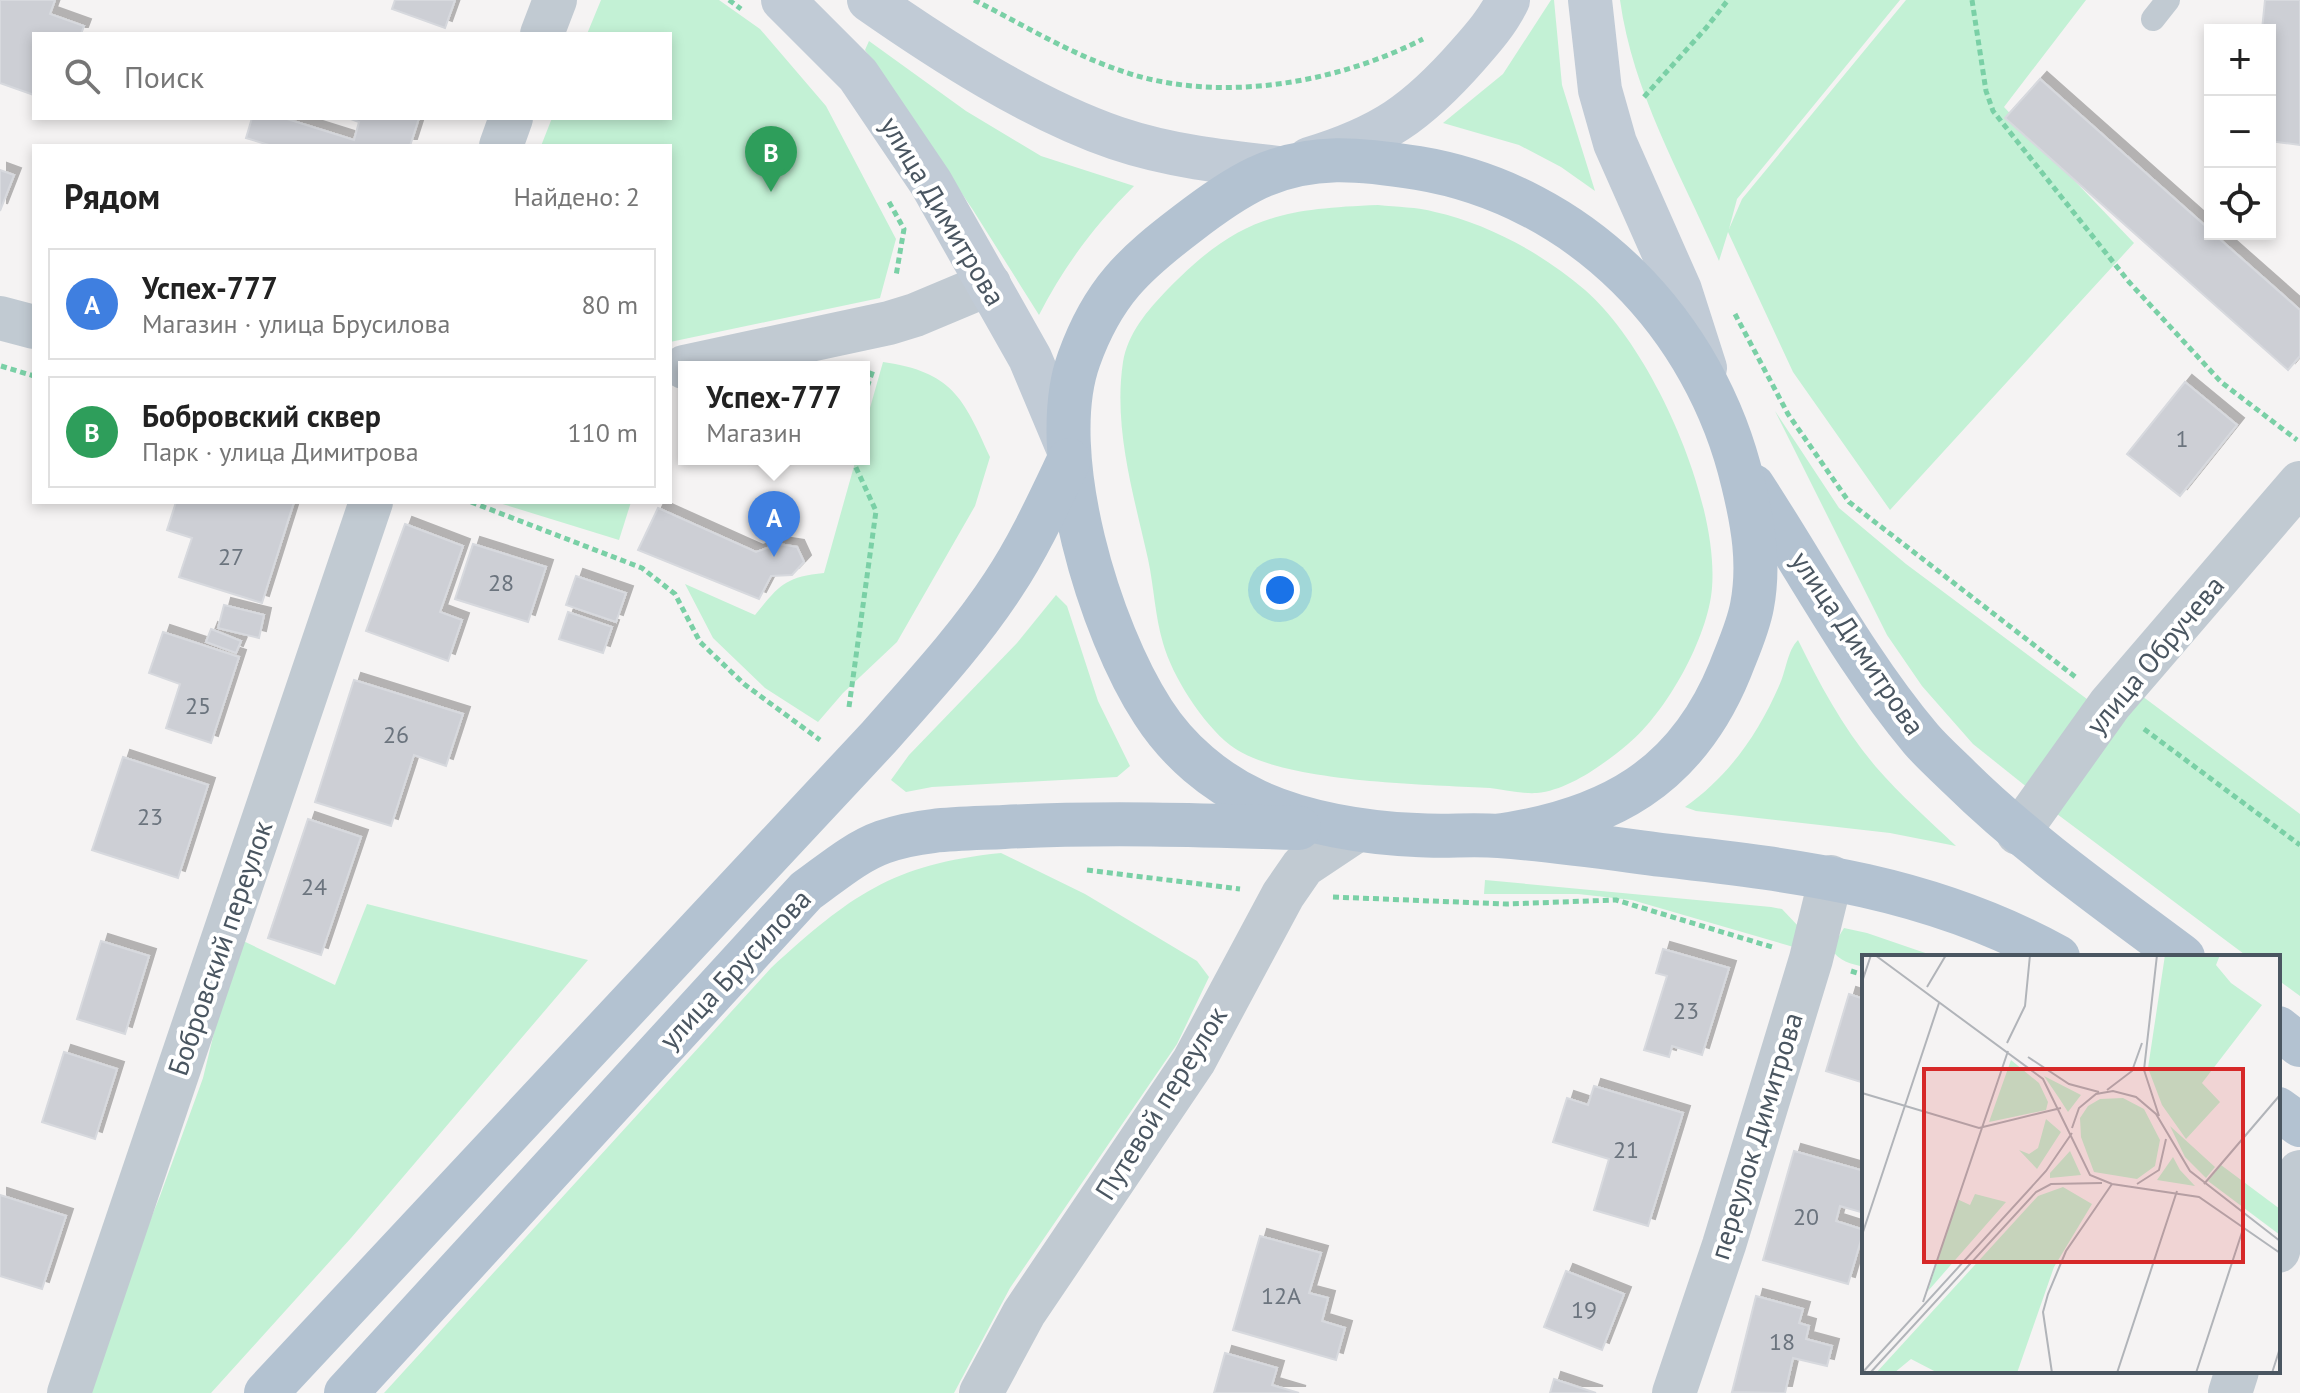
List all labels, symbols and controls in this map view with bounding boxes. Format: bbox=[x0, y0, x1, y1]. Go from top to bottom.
map controls bbox=[2204, 24, 2276, 240]
button: + bbox=[2204, 24, 2276, 96]
search box bbox=[32, 32, 672, 120]
icon: search bbox=[60, 54, 104, 98]
text: Поиск bbox=[124, 57, 204, 96]
button: − bbox=[2204, 96, 2276, 168]
street label: улица Димитрова bbox=[872, 109, 1015, 312]
pin: B bbox=[745, 126, 797, 192]
button: locate bbox=[2204, 168, 2276, 240]
text: Рядом bbox=[64, 174, 160, 218]
text: Найдено: 2 bbox=[513, 180, 640, 213]
text: Успех-777 bbox=[142, 268, 278, 307]
text: A bbox=[84, 288, 100, 321]
text: 80 m bbox=[582, 288, 638, 321]
text: Магазин · улица Брусилова bbox=[142, 307, 450, 340]
popup bbox=[678, 361, 870, 465]
text: Успех-777 bbox=[706, 377, 842, 416]
text: Бобровский сквер bbox=[142, 396, 381, 435]
text: B bbox=[84, 416, 100, 449]
text: 110 m bbox=[567, 416, 638, 449]
text: Магазин bbox=[706, 416, 802, 449]
house number: 1 bbox=[2175, 423, 2189, 454]
text: Парк · улица Димитрова bbox=[142, 435, 419, 468]
pin: A bbox=[748, 491, 800, 557]
house number: 27 bbox=[218, 541, 244, 572]
street label: улица Димитрова bbox=[1783, 543, 1934, 742]
house number: 28 bbox=[488, 567, 514, 598]
street label: улица Обручева bbox=[2077, 567, 2232, 742]
your location bbox=[1260, 570, 1300, 610]
house number: 25 bbox=[185, 690, 211, 721]
house number: 26 bbox=[383, 719, 409, 750]
house number: 23 bbox=[137, 801, 163, 832]
street label: Бобровский переулок bbox=[159, 815, 281, 1080]
house number: 24 bbox=[301, 871, 327, 902]
street label: улица Брусилова bbox=[651, 880, 819, 1057]
inset map bbox=[1862, 955, 2280, 1373]
house number: 23 bbox=[1673, 995, 1699, 1026]
street label: Путевой переулок bbox=[1086, 999, 1235, 1206]
street label: переулок Димитрова bbox=[1700, 1008, 1811, 1264]
house number: 21 bbox=[1613, 1134, 1639, 1165]
house number: 20 bbox=[1793, 1201, 1819, 1232]
house number: 12А bbox=[1261, 1280, 1301, 1311]
house number: 19 bbox=[1571, 1294, 1597, 1325]
house number: 18 bbox=[1769, 1326, 1795, 1357]

